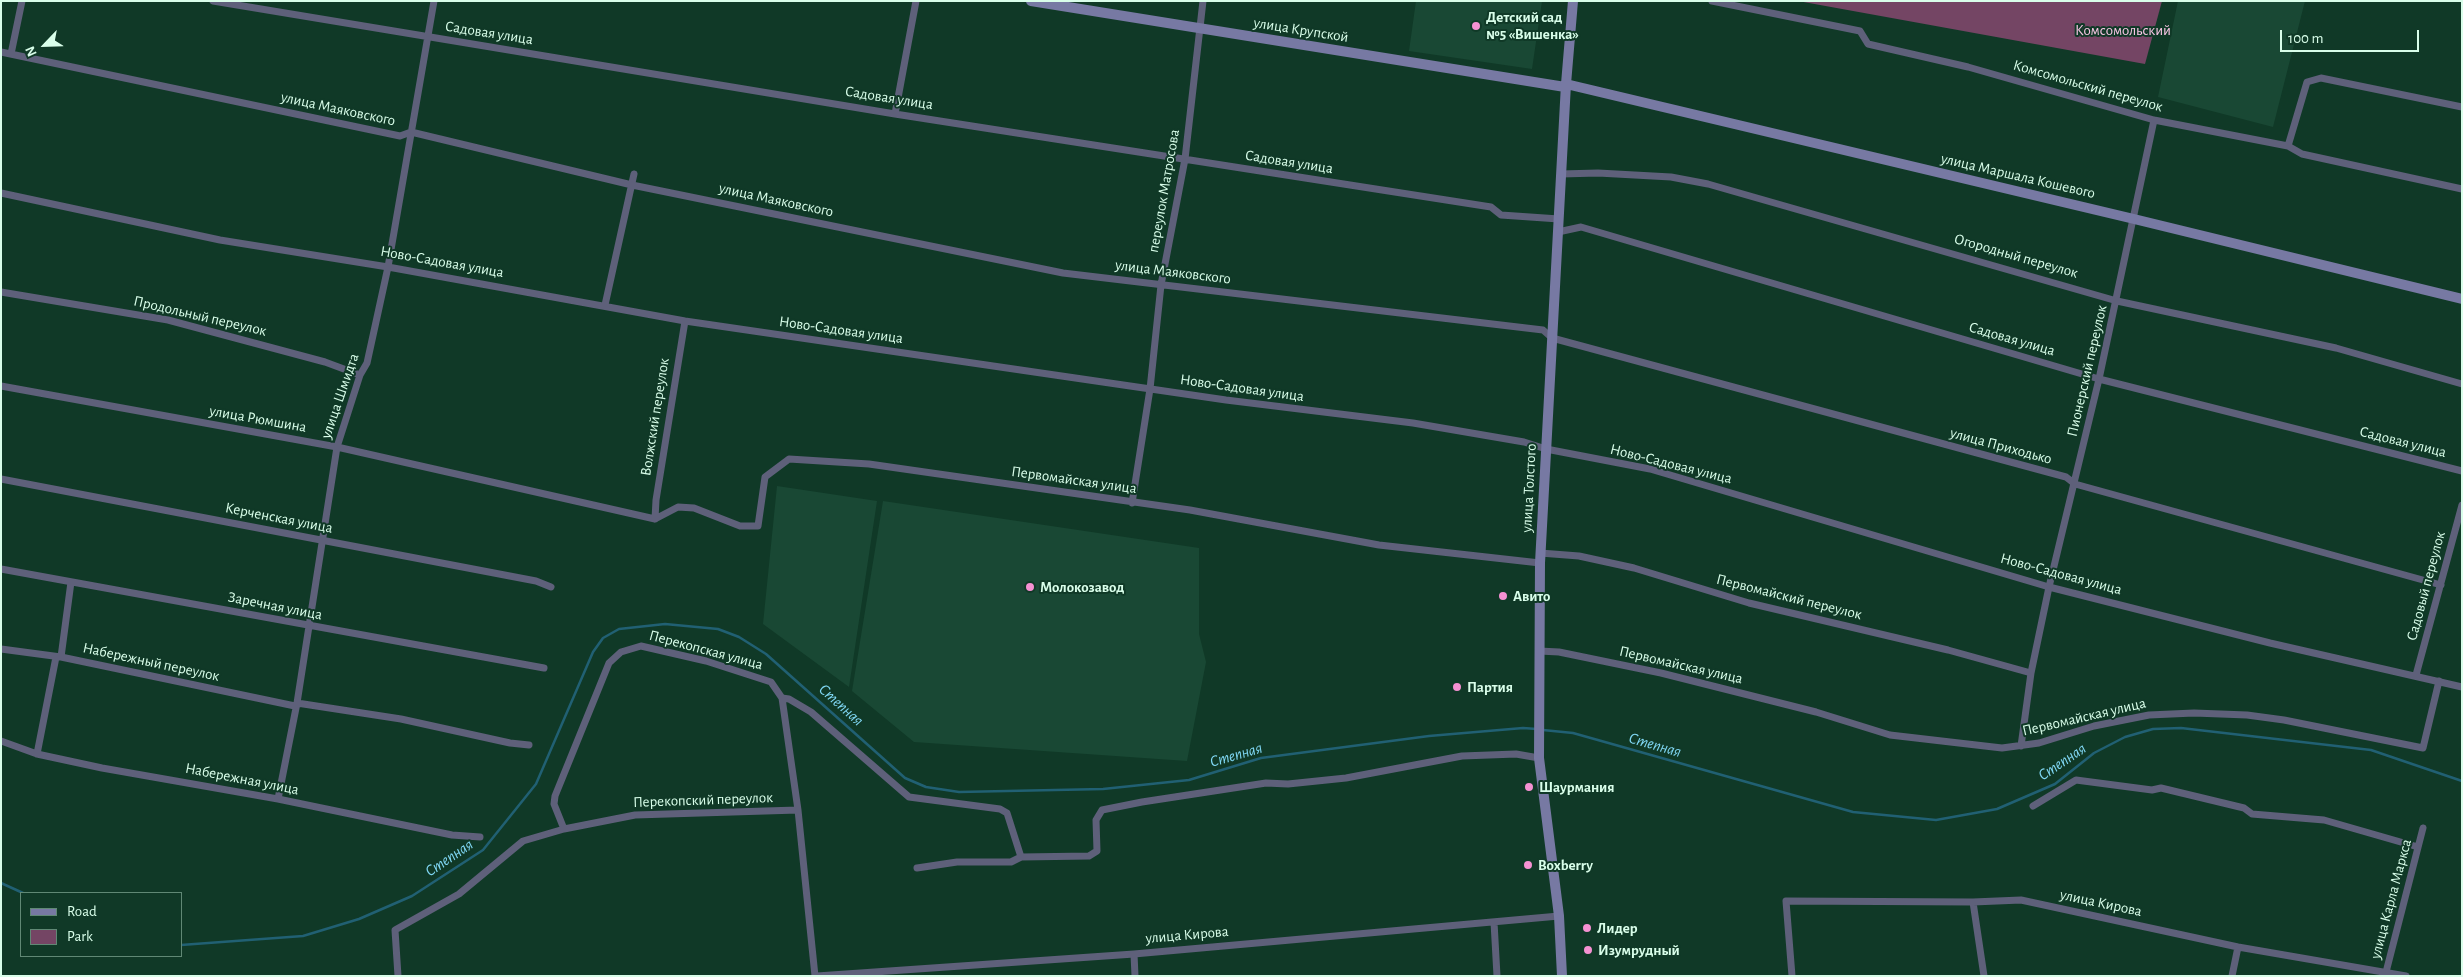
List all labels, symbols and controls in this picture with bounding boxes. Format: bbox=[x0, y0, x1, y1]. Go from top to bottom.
place label: Детский сад №5 «Вишенка» bbox=[1486, 8, 1579, 43]
street label: улица Крупской bbox=[1252, 14, 1350, 46]
street label: Садовая улица bbox=[444, 17, 534, 49]
north arrow bbox=[20, 20, 70, 70]
marker: Детский сад №5 «Вишенка» bbox=[1470, 20, 1482, 32]
scale bar bbox=[2283, 20, 2422, 52]
park label: Комсомольский bbox=[2075, 21, 2171, 39]
text: 100 m bbox=[2288, 31, 2323, 46]
text: N bbox=[23, 44, 40, 58]
street label: Комсомольский переулок bbox=[2011, 56, 2165, 116]
street label: Садовая улица bbox=[844, 82, 934, 114]
street label: улица Маяковского bbox=[279, 88, 397, 130]
street label: переулок Матросова bbox=[1144, 128, 1184, 254]
street label: Садовая улица bbox=[1244, 146, 1334, 178]
street label: улица Маршала Кошевого bbox=[1939, 149, 2097, 203]
street label: улица Маяковского bbox=[717, 179, 835, 221]
street label: Огородный переулок bbox=[1952, 230, 2080, 282]
street label: Ново-Садовая улица bbox=[379, 242, 505, 282]
street label: улица Маяковского bbox=[1114, 256, 1232, 288]
street label: Продольный переулок bbox=[132, 292, 268, 340]
street label: Пионерский переулок bbox=[2063, 303, 2111, 439]
street label: Ново-Садовая улица bbox=[778, 312, 904, 348]
street label: Садовая улица bbox=[1967, 318, 2057, 360]
street label: улица Шмидта bbox=[317, 351, 363, 441]
street label: Волжский переулок bbox=[637, 357, 673, 477]
street label: Ново-Садовая улица bbox=[1179, 370, 1305, 406]
street label: улица Рюмшина bbox=[208, 402, 308, 436]
street label: Садовая улица bbox=[2358, 423, 2448, 461]
street label: улица Приходько bbox=[1948, 424, 2054, 468]
street label: Ново-Садовая улица bbox=[1608, 440, 1734, 488]
street label: улица Толстого bbox=[1518, 443, 1540, 533]
street label: Первомайская улица bbox=[1010, 462, 1138, 498]
street label: Керченская улица bbox=[224, 499, 334, 537]
street label: Садовый переулок bbox=[2403, 529, 2449, 643]
street label: Ново-Садовая улица bbox=[1998, 549, 2124, 599]
street label: Первомайский переулок bbox=[1714, 570, 1864, 624]
place label: Молокозавод bbox=[1040, 578, 1124, 596]
marker: Молокозавод bbox=[1024, 581, 1036, 593]
place label: Авито bbox=[1513, 587, 1550, 605]
street label: Заречная улица bbox=[226, 588, 324, 624]
marker: Авито bbox=[1497, 590, 1509, 602]
street label: Перекопская улица bbox=[647, 626, 765, 674]
street label: Набережный переулок bbox=[81, 639, 221, 685]
street label: Первомайская улица bbox=[1617, 642, 1745, 688]
place label: Партия bbox=[1467, 678, 1513, 696]
water label: Степная bbox=[815, 680, 867, 730]
marker: Партия bbox=[1451, 681, 1463, 693]
street label: Первомайская улица bbox=[2020, 694, 2148, 740]
water label: Степная bbox=[1627, 728, 1683, 762]
water label: Степная bbox=[1208, 738, 1264, 772]
water label: Степная bbox=[2034, 739, 2090, 785]
street label: Набережная улица bbox=[184, 759, 300, 799]
place label: Шаурмания bbox=[1539, 778, 1615, 796]
marker: Шаурмания bbox=[1523, 781, 1535, 793]
street label: Перекопский переулок bbox=[633, 789, 773, 811]
water label: Степная bbox=[421, 835, 477, 881]
street label: улица Карла Маркса bbox=[2366, 837, 2416, 961]
place label: Boxberry bbox=[1538, 856, 1593, 874]
marker: Boxberry bbox=[1522, 859, 1534, 871]
street label: улица Кирова bbox=[2058, 886, 2144, 920]
legend bbox=[20, 892, 182, 957]
text: Road bbox=[67, 904, 97, 919]
place label: Лидер bbox=[1597, 919, 1638, 937]
street label: улица Кирова bbox=[1145, 922, 1229, 948]
marker: Лидер bbox=[1581, 922, 1593, 934]
text: Park bbox=[67, 929, 93, 944]
place label: Изумрудный bbox=[1598, 941, 1680, 959]
marker: Изумрудный bbox=[1582, 944, 1594, 956]

